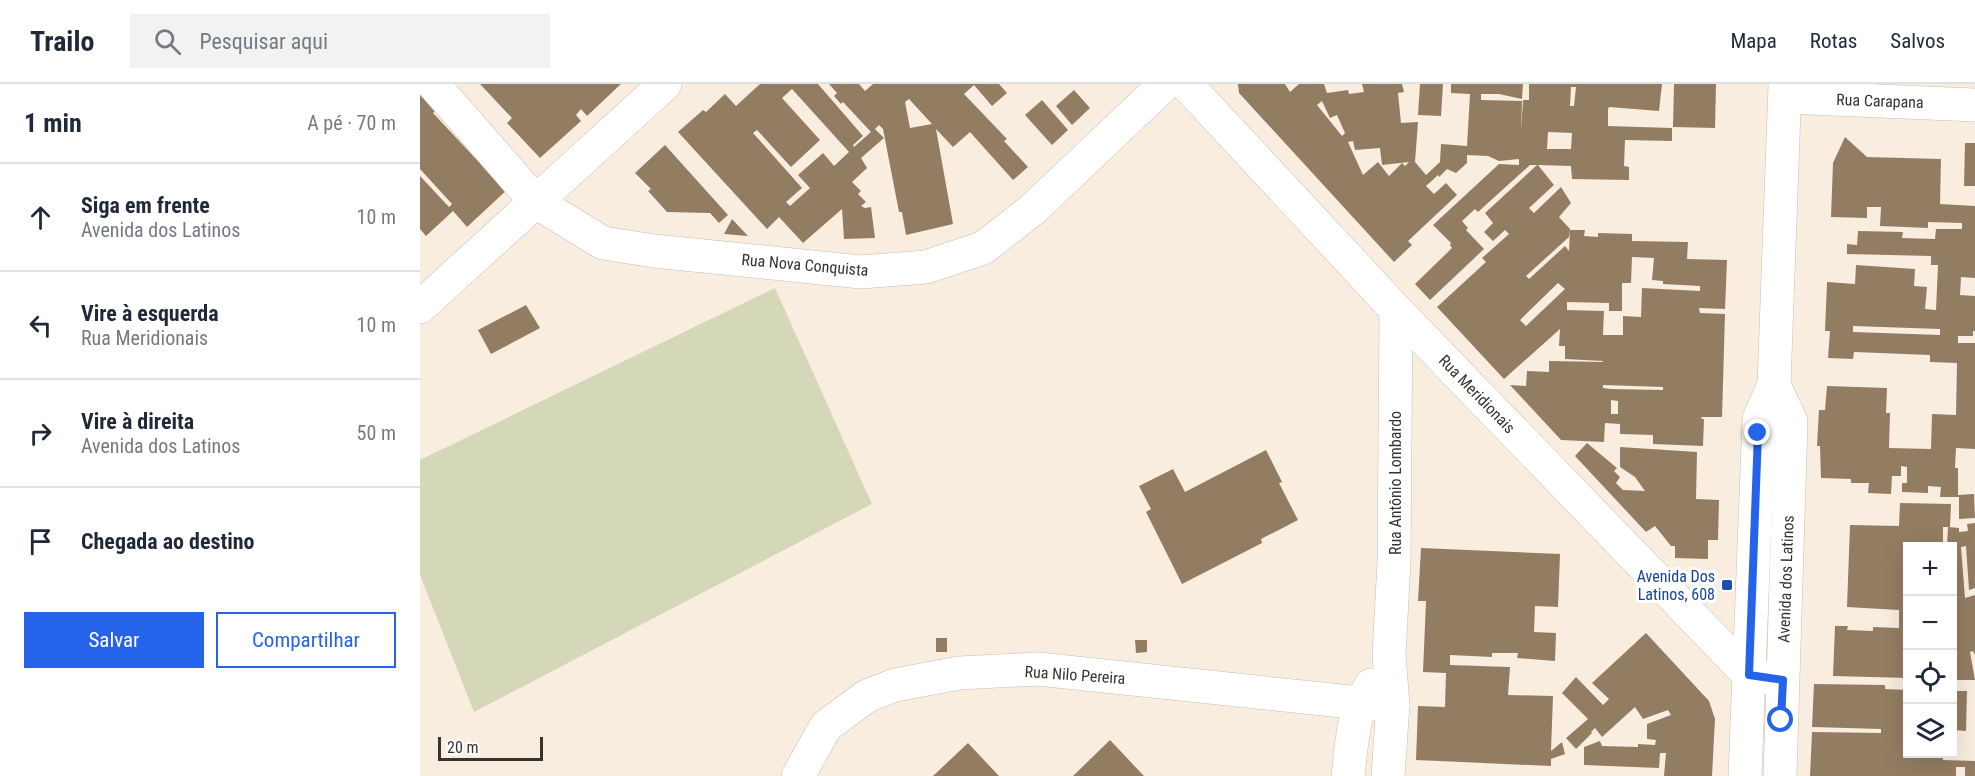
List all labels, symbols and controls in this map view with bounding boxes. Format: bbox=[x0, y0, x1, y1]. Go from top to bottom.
search box bbox=[130, 14, 550, 68]
text: Trailo bbox=[30, 25, 94, 58]
icon: search bbox=[151, 25, 184, 58]
text: Pesquisar aqui bbox=[199, 29, 328, 54]
text: Mapa bbox=[1730, 29, 1777, 53]
text: Rotas bbox=[1810, 29, 1857, 53]
text: Salvos bbox=[1890, 29, 1945, 53]
street label: Rua Carapana bbox=[1836, 90, 1924, 112]
text: 1 min bbox=[24, 108, 82, 138]
text: A pé · 70 m bbox=[307, 111, 396, 135]
text: Siga em frente bbox=[81, 193, 210, 218]
icon: ahead bbox=[24, 201, 57, 234]
text: 10 m bbox=[357, 205, 396, 229]
text: Avenida dos Latinos bbox=[81, 218, 240, 242]
street label: Rua Nova Conquista bbox=[741, 250, 869, 280]
text: Vire à esquerda bbox=[81, 301, 219, 326]
icon: left bbox=[24, 309, 57, 342]
text: 10 m bbox=[357, 313, 396, 337]
text: Rua Meridionais bbox=[81, 326, 208, 350]
street label: Rua Meridionais bbox=[1435, 351, 1519, 437]
text: Vire à direita bbox=[81, 409, 194, 434]
street label: Rua Antônio Lombardo bbox=[1386, 411, 1405, 555]
icon: right bbox=[24, 417, 57, 450]
route end bbox=[1744, 419, 1770, 445]
text: 50 m bbox=[357, 421, 396, 445]
text: Avenida dos Latinos bbox=[81, 434, 240, 458]
street label: Avenida dos Latinos bbox=[1774, 515, 1798, 643]
icon: arrive bbox=[24, 525, 57, 558]
text: Chegada ao destino bbox=[81, 529, 255, 554]
map controls bbox=[1903, 542, 1957, 758]
button: + bbox=[1903, 542, 1957, 596]
place label: Avenida Dos Latinos, 608 bbox=[1637, 567, 1715, 604]
marker: Avenida Dos Latinos, 608 bbox=[1720, 578, 1734, 592]
button: − bbox=[1903, 596, 1957, 650]
button: Salvar bbox=[24, 612, 204, 668]
button: Compartilhar bbox=[216, 612, 396, 668]
button: locate bbox=[1903, 650, 1957, 704]
street label: Rua Nilo Pereira bbox=[1024, 662, 1126, 688]
button: layers bbox=[1903, 704, 1957, 758]
route start bbox=[1767, 706, 1793, 732]
scale bar bbox=[438, 734, 543, 762]
text: 20 m bbox=[447, 738, 479, 757]

